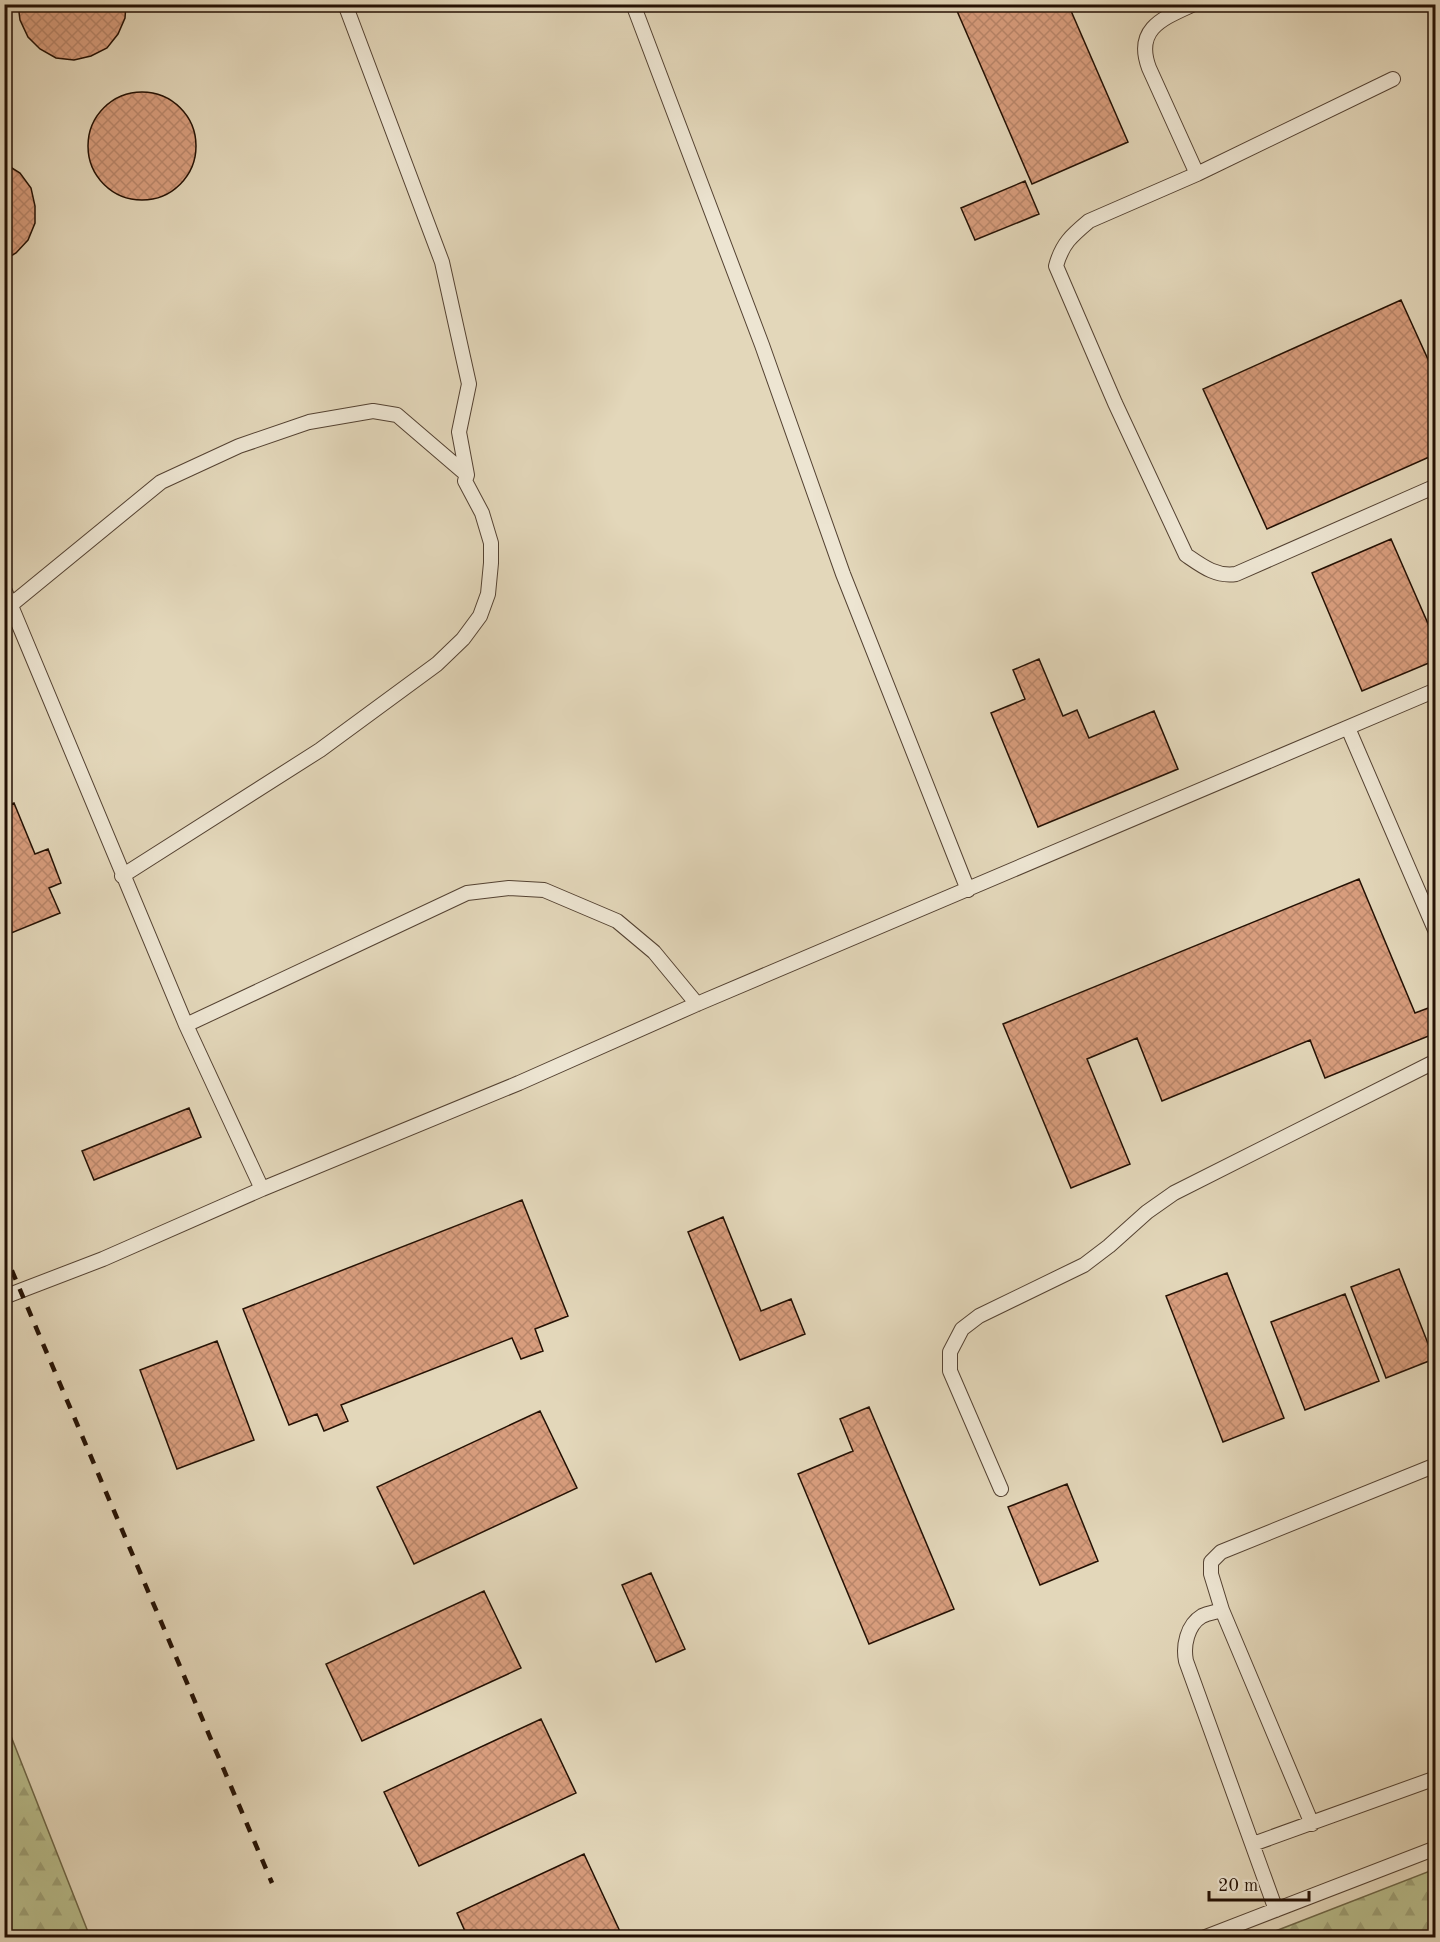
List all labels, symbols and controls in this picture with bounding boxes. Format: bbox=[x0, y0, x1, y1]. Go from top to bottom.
scale bar bbox=[1209, 1864, 1310, 1902]
text: 20 m bbox=[1218, 1877, 1258, 1895]

